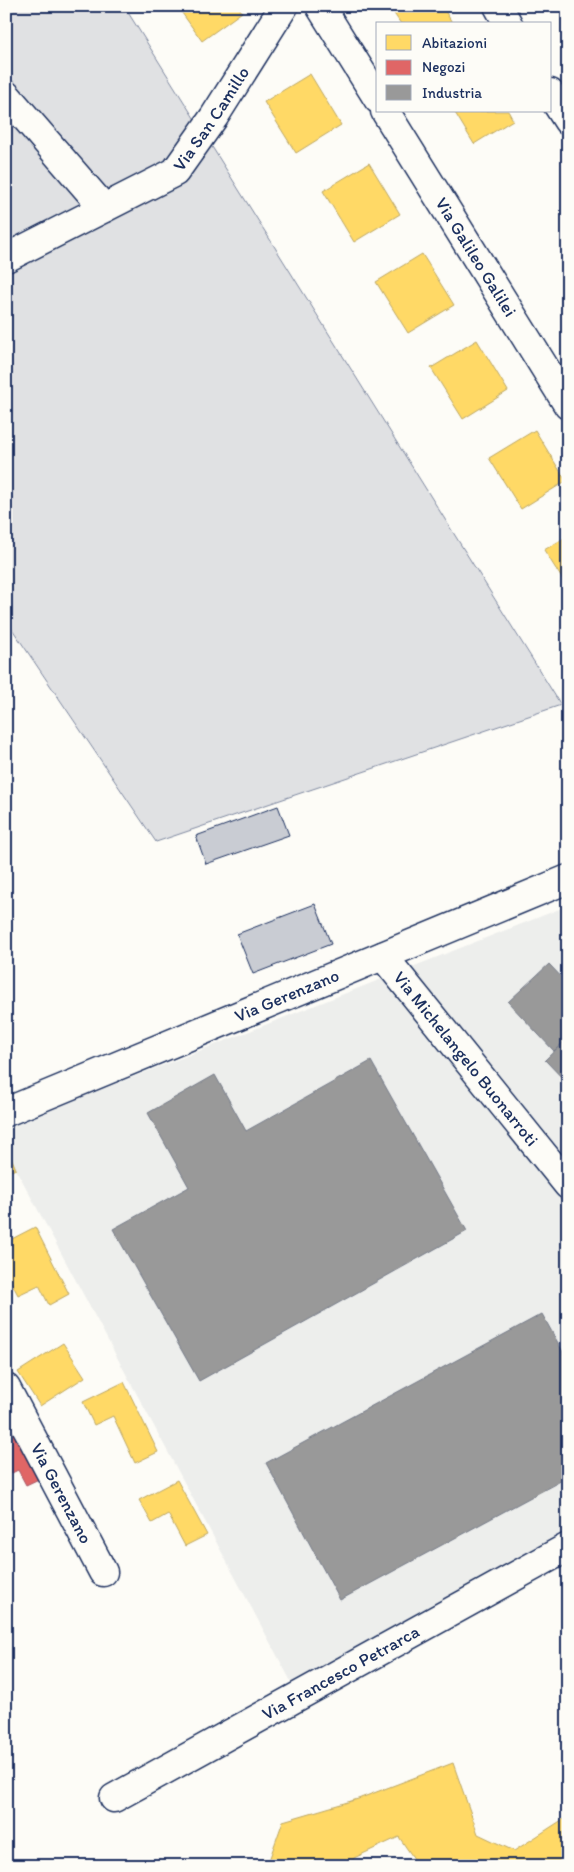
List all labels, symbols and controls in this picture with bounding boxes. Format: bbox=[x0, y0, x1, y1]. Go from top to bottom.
legend bbox=[376, 22, 552, 112]
text: Abitazioni bbox=[422, 34, 487, 52]
text: Negozi bbox=[422, 58, 465, 76]
street label: Via San Camillo bbox=[168, 62, 254, 175]
text: Industria bbox=[422, 84, 482, 102]
street label: Via Galileo Galilei bbox=[430, 193, 521, 321]
street label: Via Gerenzano bbox=[231, 964, 342, 1027]
street label: Via Michelangelo Buonarroti bbox=[389, 967, 543, 1151]
street label: Via Gerenzano bbox=[26, 1439, 97, 1548]
street label: Via Francesco Petrarca bbox=[258, 1620, 423, 1725]

